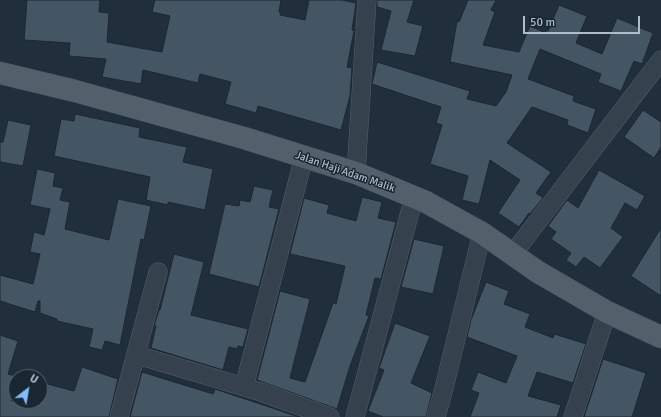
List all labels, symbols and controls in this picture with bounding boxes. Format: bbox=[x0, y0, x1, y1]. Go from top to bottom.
scale bar bbox=[525, 8, 642, 34]
text: 50 m bbox=[530, 15, 555, 30]
street label: Jalan Haji Adam Malik bbox=[294, 149, 396, 195]
north arrow bbox=[8, 369, 48, 409]
text: U bbox=[27, 372, 40, 387]

